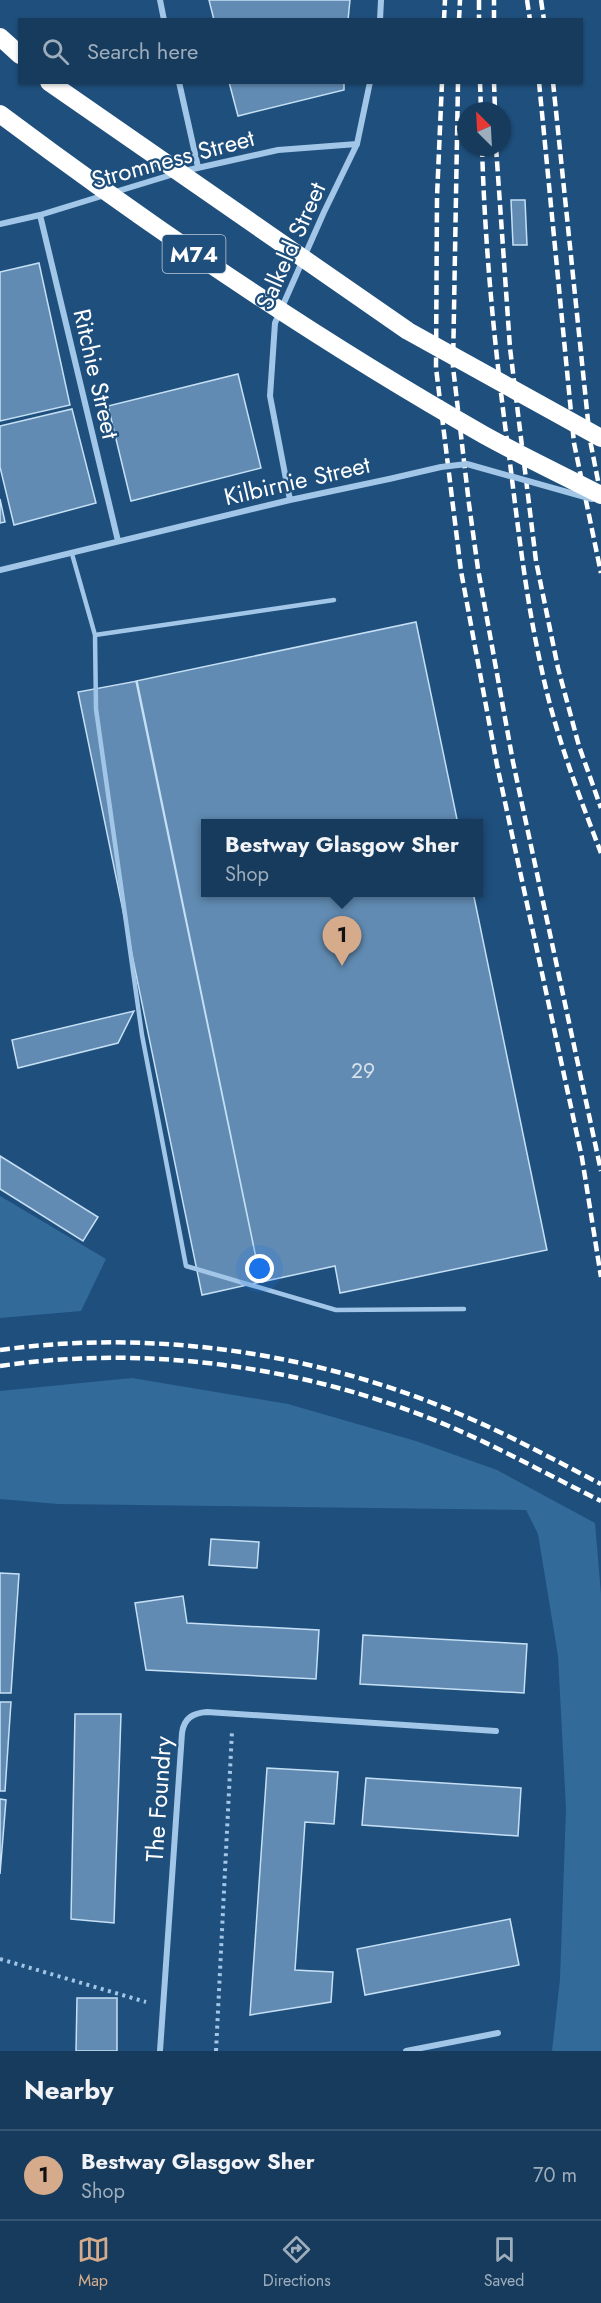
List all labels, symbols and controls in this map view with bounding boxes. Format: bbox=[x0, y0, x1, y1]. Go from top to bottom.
search box bbox=[18, 18, 583, 84]
icon: search bbox=[39, 35, 72, 68]
text: Search here bbox=[87, 35, 198, 67]
north arrow bbox=[457, 102, 511, 156]
street label: Stromness Street bbox=[87, 120, 258, 197]
street label: Salkeld Street bbox=[247, 176, 334, 315]
road number: M74 bbox=[162, 235, 226, 273]
street label: Ritchie Street bbox=[65, 305, 129, 443]
street label: Kilbirnie Street bbox=[220, 447, 374, 514]
popup bbox=[201, 819, 483, 897]
text: Bestway Glasgow Sher bbox=[225, 828, 459, 860]
text: Shop bbox=[225, 860, 269, 889]
pin: 1 bbox=[322, 916, 362, 966]
house number: 29 bbox=[351, 1056, 375, 1086]
your location bbox=[245, 1254, 274, 1283]
street label: The Foundry bbox=[137, 1734, 180, 1863]
text: Nearby bbox=[24, 2071, 113, 2109]
text: Bestway Glasgow Sher bbox=[81, 2145, 315, 2177]
text: 1 bbox=[38, 2161, 49, 2190]
text: 70 m bbox=[533, 2161, 577, 2190]
text: Shop bbox=[81, 2177, 125, 2206]
tab: Map bbox=[77, 2233, 110, 2292]
tab: Directions bbox=[263, 2233, 331, 2292]
tab: Saved bbox=[484, 2233, 524, 2292]

